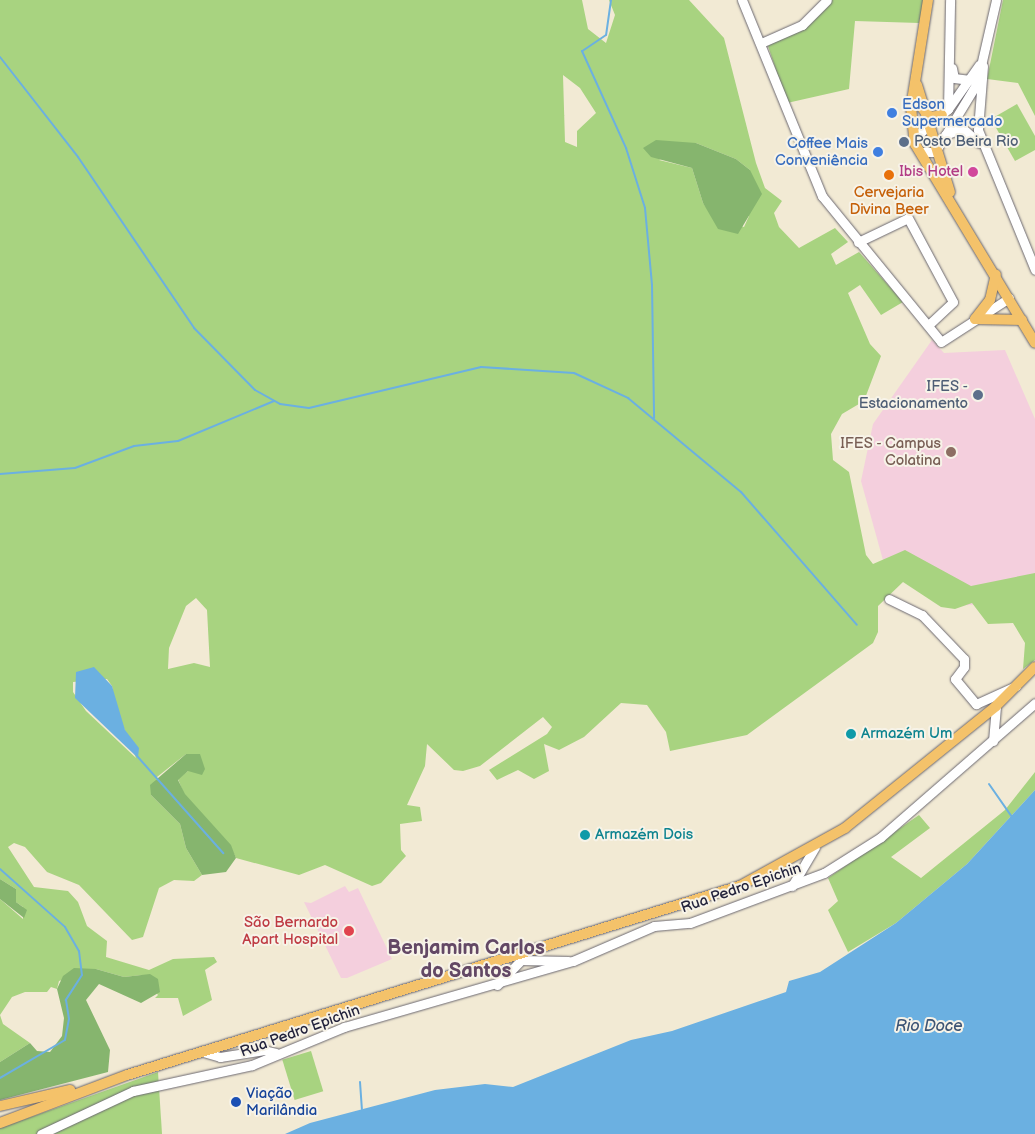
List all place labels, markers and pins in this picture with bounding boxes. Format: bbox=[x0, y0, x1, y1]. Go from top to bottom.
place label: Edson Supermercado bbox=[902, 95, 1002, 130]
marker: Edson Supermercado bbox=[886, 107, 898, 119]
place label: Posto Beira Rio bbox=[914, 133, 1019, 151]
place label: Coffee Mais Conveniência bbox=[775, 134, 868, 169]
marker: Posto Beira Rio bbox=[898, 136, 910, 148]
marker: Coffee Mais Conveniência bbox=[872, 146, 884, 158]
place label: Ibis Hotel bbox=[899, 163, 963, 181]
marker: Ibis Hotel bbox=[967, 166, 979, 178]
marker: Cervejaria Divina Beer bbox=[883, 169, 895, 181]
place label: Cervejaria Divina Beer bbox=[849, 183, 929, 218]
place label: IFES - Estacionamento bbox=[859, 377, 968, 412]
marker: IFES - Estacionamento bbox=[972, 389, 984, 401]
place label: IFES - Campus Colatina bbox=[839, 434, 941, 469]
marker: IFES - Campus Colatina bbox=[945, 446, 957, 458]
place label: Armazém Um bbox=[861, 725, 952, 743]
marker: Armazém Um bbox=[845, 728, 857, 740]
place label: Armazém Dois bbox=[595, 826, 693, 844]
marker: Armazém Dois bbox=[579, 829, 591, 841]
place label: São Bernardo Apart Hospital bbox=[242, 913, 338, 948]
marker: São Bernardo Apart Hospital bbox=[342, 924, 356, 938]
place label: Viação Marilândia bbox=[246, 1084, 317, 1119]
marker: Viação Marilândia bbox=[230, 1096, 242, 1108]

